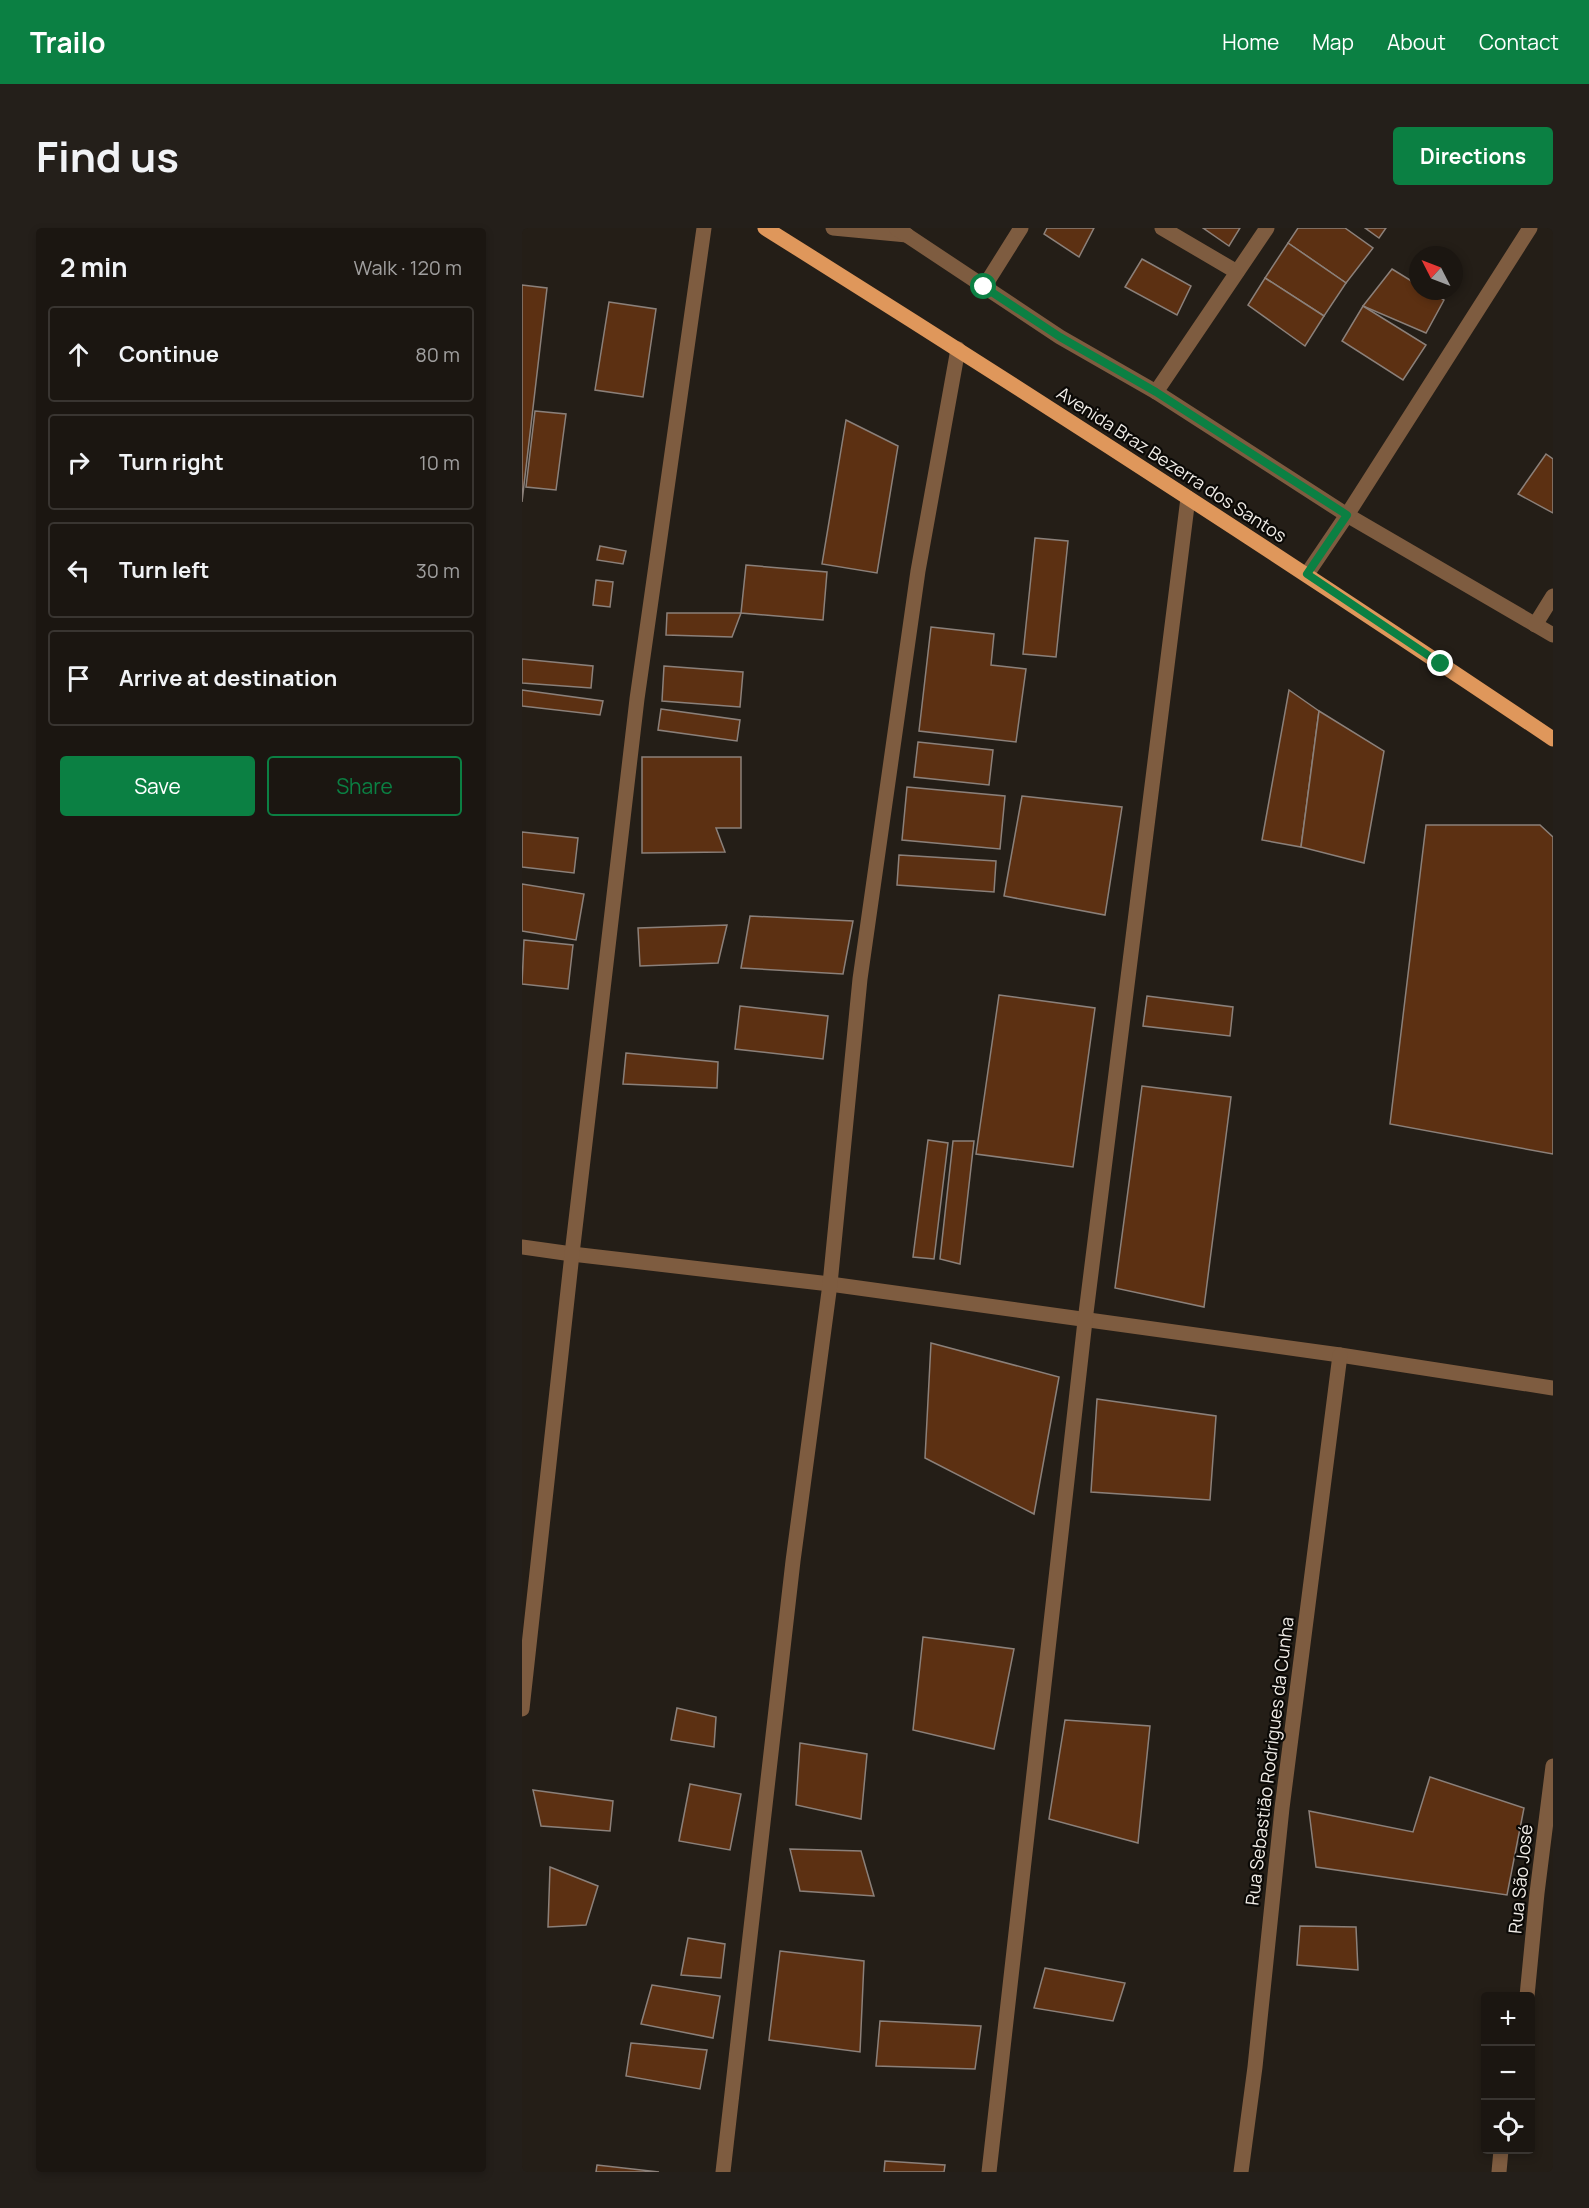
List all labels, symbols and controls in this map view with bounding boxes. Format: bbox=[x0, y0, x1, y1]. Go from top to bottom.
text: Trailo bbox=[30, 23, 106, 61]
text: Home bbox=[1222, 28, 1279, 56]
text: Map bbox=[1312, 28, 1354, 56]
text: About bbox=[1387, 28, 1446, 56]
text: Contact bbox=[1479, 28, 1559, 56]
text: Find us bbox=[36, 127, 179, 185]
button: Directions bbox=[1393, 127, 1553, 185]
north arrow bbox=[1409, 246, 1463, 300]
text: 2 min bbox=[60, 249, 128, 285]
text: Walk · 120 m bbox=[354, 254, 462, 281]
route start bbox=[970, 273, 996, 299]
icon: ahead bbox=[62, 338, 95, 371]
text: Continue bbox=[119, 339, 219, 369]
text: 80 m bbox=[415, 341, 460, 368]
street label: Avenida Braz Bezerra dos Santos bbox=[1053, 381, 1291, 547]
icon: right bbox=[62, 446, 95, 479]
text: Turn right bbox=[119, 447, 224, 477]
text: 10 m bbox=[419, 449, 460, 476]
icon: left bbox=[62, 554, 95, 587]
text: Turn left bbox=[119, 555, 209, 585]
text: 30 m bbox=[416, 557, 460, 584]
route end bbox=[1427, 650, 1453, 676]
icon: arrive bbox=[62, 662, 95, 695]
text: Arrive at destination bbox=[119, 663, 337, 693]
button: Save bbox=[60, 756, 255, 816]
button: Share bbox=[267, 756, 462, 816]
street label: Rua Sebastião Rodrigues da Cunha bbox=[1239, 1615, 1299, 1907]
street label: Rua São José bbox=[1502, 1823, 1538, 1935]
map controls bbox=[1481, 1992, 1535, 2154]
button: + bbox=[1481, 1992, 1535, 2046]
button: − bbox=[1481, 2046, 1535, 2100]
button: locate bbox=[1481, 2100, 1535, 2154]

